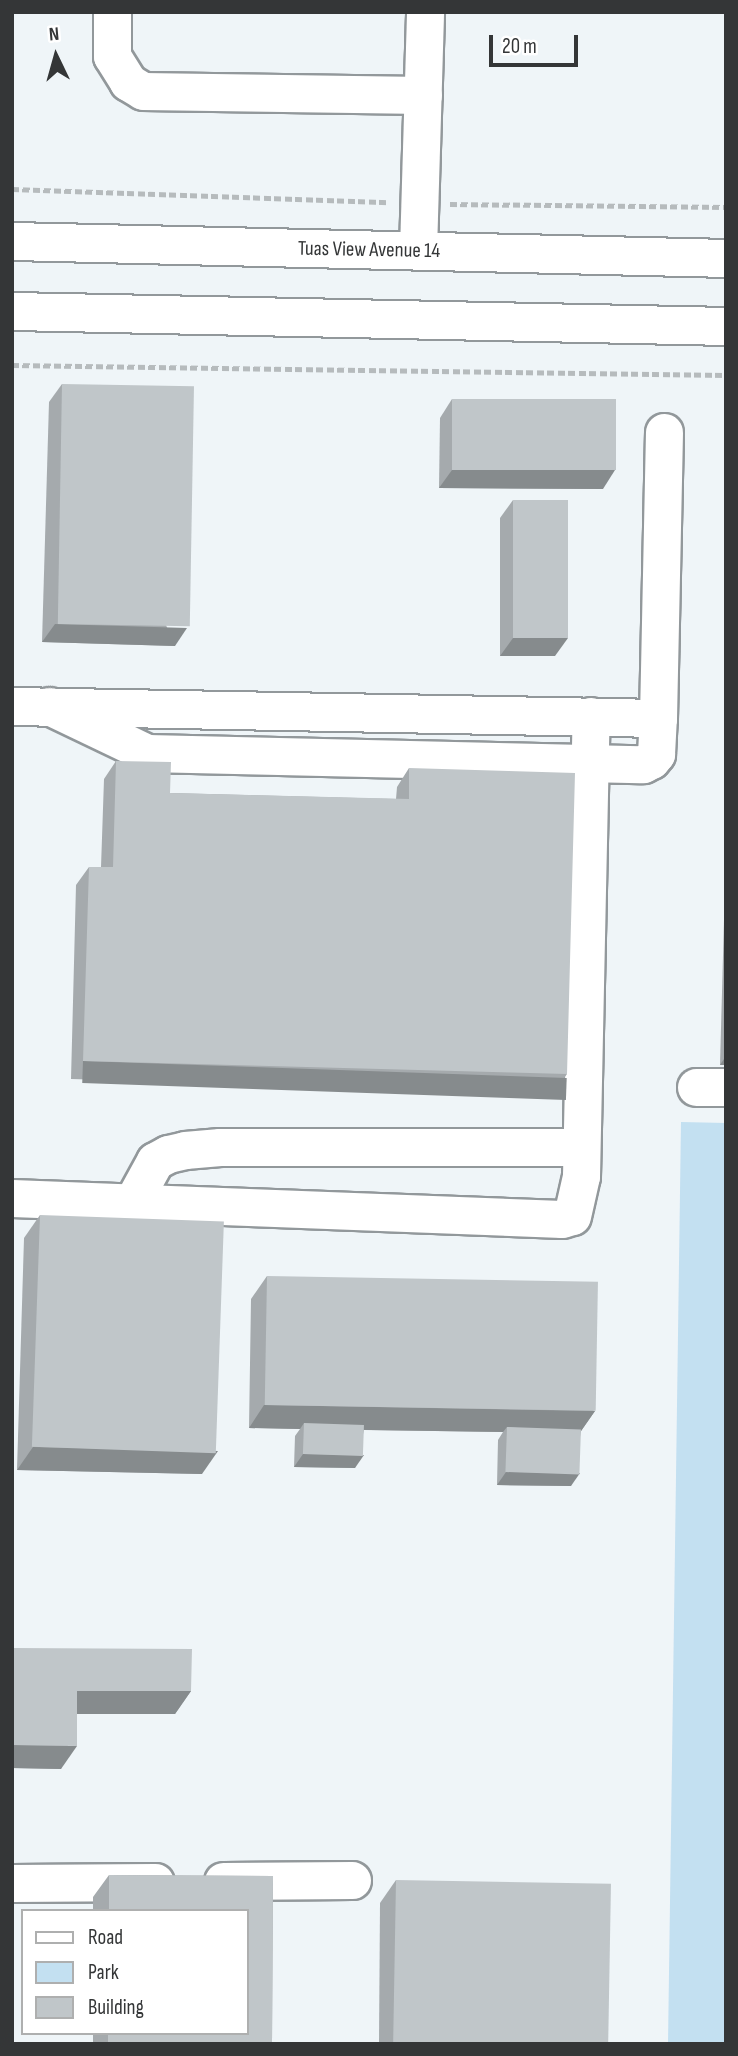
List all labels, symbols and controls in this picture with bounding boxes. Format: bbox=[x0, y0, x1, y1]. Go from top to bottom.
north arrow bbox=[21, 21, 91, 91]
scale bar bbox=[493, 21, 582, 65]
text: N bbox=[48, 23, 60, 46]
text: 20 m bbox=[502, 34, 537, 59]
street label: Tuas View Avenue 14 bbox=[298, 236, 440, 264]
legend bbox=[21, 1909, 248, 2035]
text: Road bbox=[88, 1925, 123, 1950]
text: Park bbox=[88, 1960, 119, 1985]
text: Building bbox=[88, 1995, 144, 2020]

